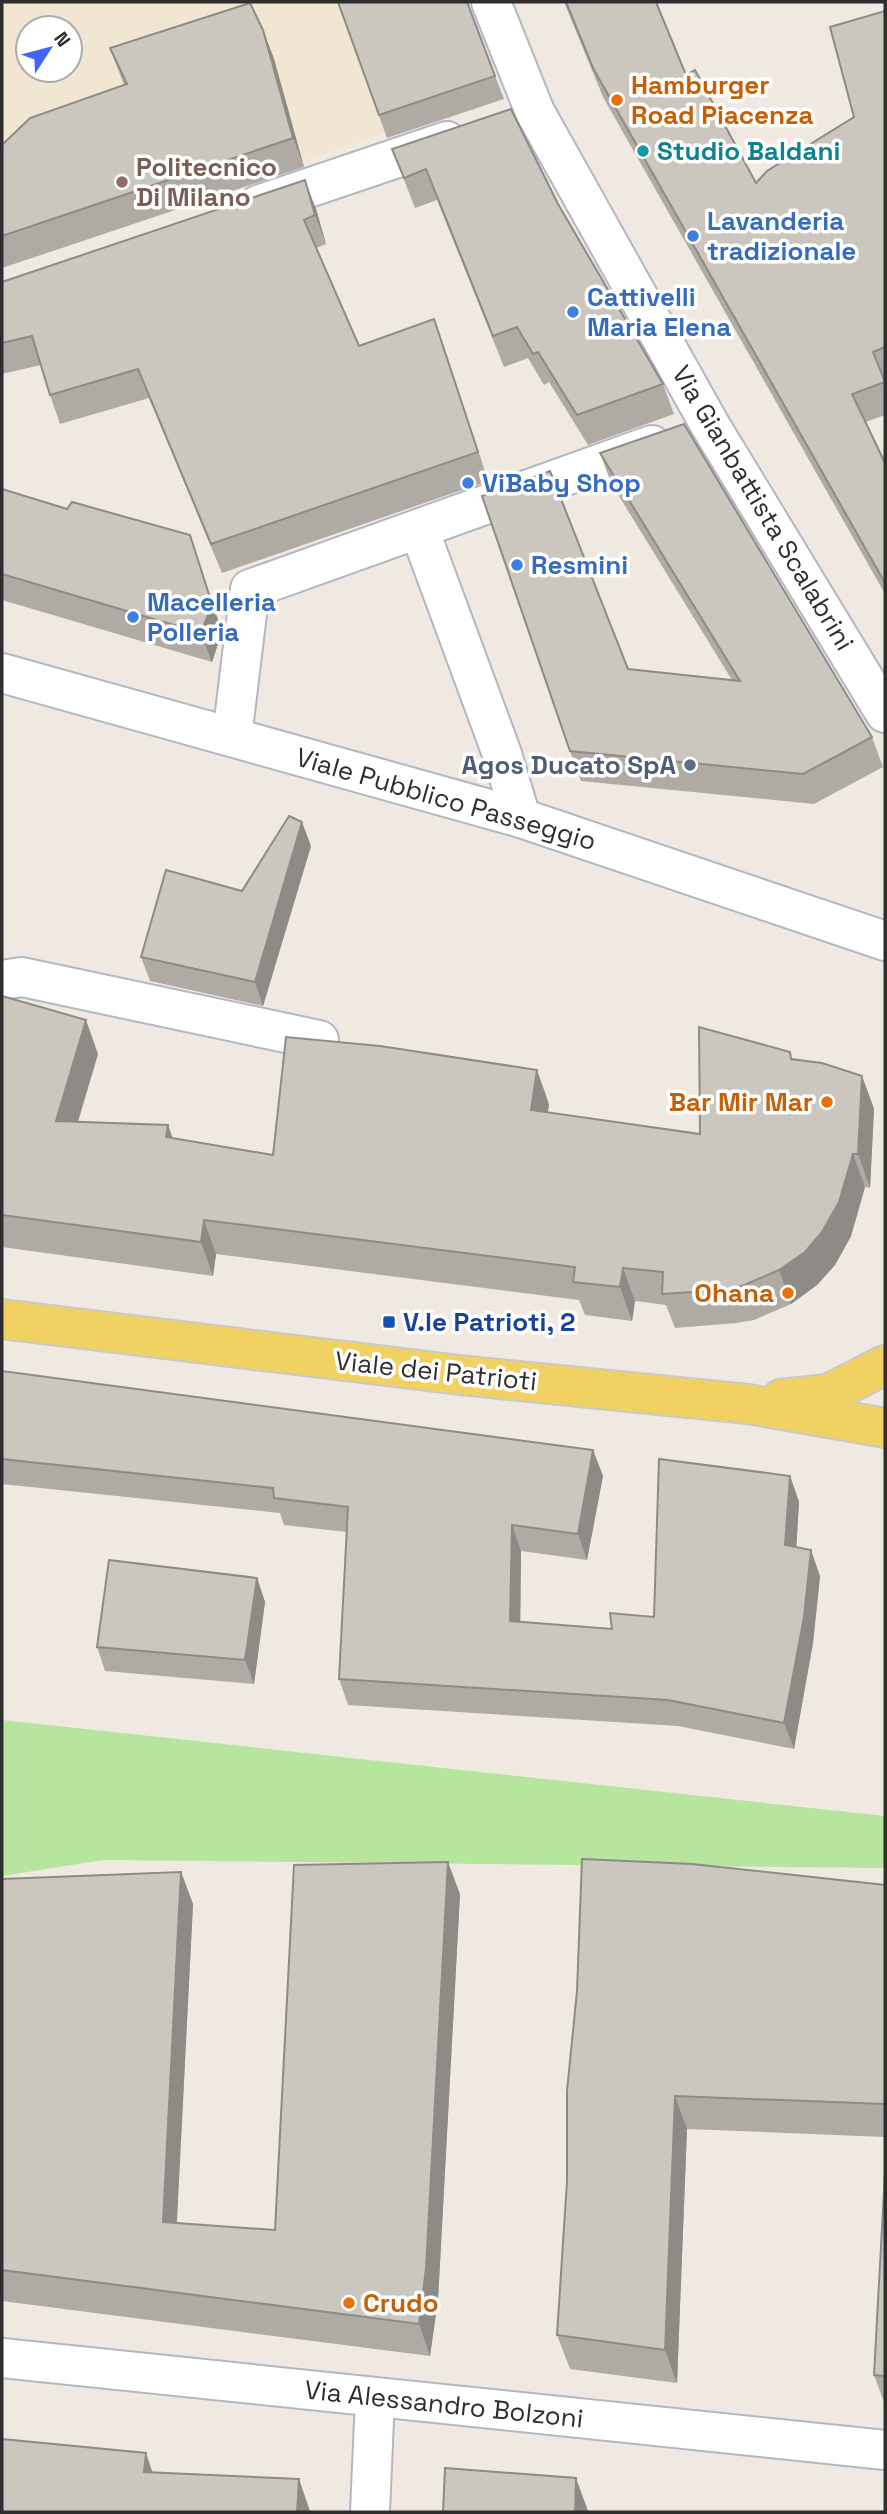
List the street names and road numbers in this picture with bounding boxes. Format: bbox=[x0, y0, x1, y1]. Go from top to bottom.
street label: Via Gianbattista Scalabrini bbox=[664, 359, 862, 657]
street label: Viale Pubblico Passeggio bbox=[292, 740, 600, 858]
street label: Viale dei Patrioti bbox=[334, 1344, 538, 1398]
street label: Via Alessandro Bolzoni bbox=[303, 2372, 585, 2436]

